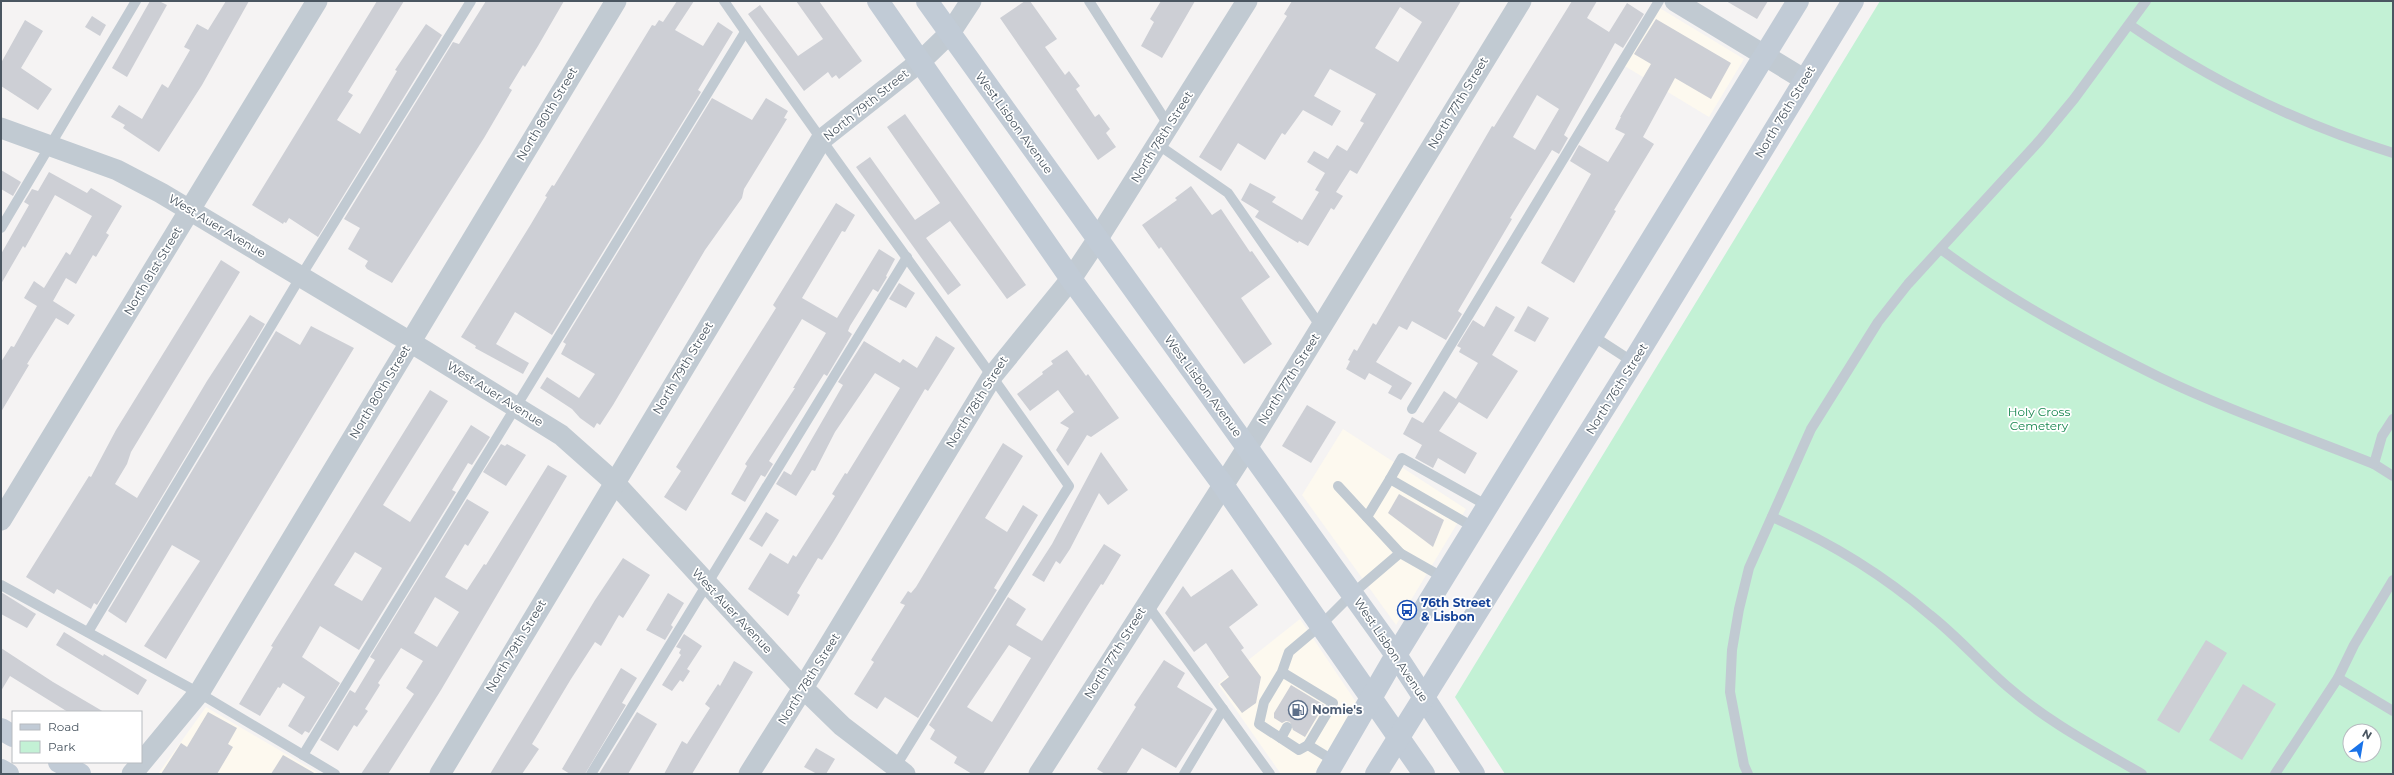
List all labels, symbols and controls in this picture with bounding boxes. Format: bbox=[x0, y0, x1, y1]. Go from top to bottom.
street label: North 77th Street bbox=[1424, 54, 1491, 152]
street label: North 76th Street bbox=[1751, 63, 1818, 161]
street label: North 80th Street bbox=[513, 64, 580, 163]
street label: North 79th Street bbox=[820, 66, 911, 144]
street label: West Lisbon Avenue bbox=[972, 69, 1056, 177]
street label: North 78th Street bbox=[1127, 88, 1196, 185]
street label: West Auer Avenue bbox=[166, 191, 269, 261]
street label: North 81st Street bbox=[120, 224, 185, 318]
street label: North 79th Street bbox=[649, 319, 716, 417]
street label: North 77th Street bbox=[1254, 330, 1323, 427]
street label: West Lisbon Avenue bbox=[1161, 332, 1245, 440]
street label: North 76th Street bbox=[1582, 340, 1651, 437]
street label: North 80th Street bbox=[346, 342, 413, 441]
street label: North 78th Street bbox=[942, 353, 1011, 450]
street label: West Auer Avenue bbox=[444, 358, 546, 429]
park label: Holy Cross Cemetery bbox=[2008, 404, 2070, 433]
street label: West Auer Avenue bbox=[689, 565, 776, 656]
street label: West Lisbon Avenue bbox=[1351, 595, 1432, 705]
place label: 76th Street & Lisbon bbox=[1421, 595, 1492, 624]
street label: North 79th Street bbox=[482, 597, 549, 695]
bus stop icon: 76th Street & Lisbon bbox=[1396, 599, 1418, 621]
street label: North 77th Street bbox=[1080, 604, 1149, 701]
street label: North 78th Street bbox=[774, 630, 843, 727]
fuel station icon: Nomie's bbox=[1287, 699, 1309, 721]
place label: Nomie's bbox=[1312, 702, 1363, 717]
legend bbox=[12, 711, 142, 763]
text: Road bbox=[48, 719, 79, 734]
north arrow bbox=[2342, 723, 2382, 763]
text: N bbox=[2360, 726, 2375, 743]
text: Park bbox=[48, 739, 76, 754]

